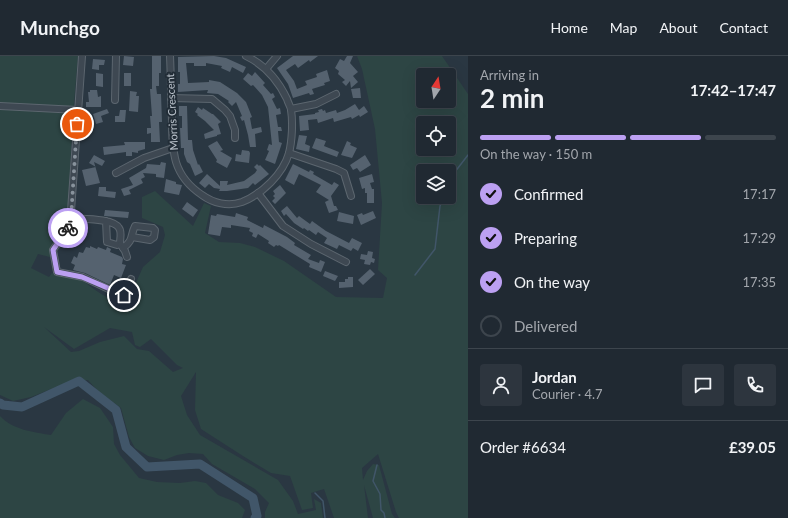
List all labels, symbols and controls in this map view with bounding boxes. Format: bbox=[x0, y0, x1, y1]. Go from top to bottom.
text: Munchgo bbox=[20, 16, 100, 39]
text: Home bbox=[550, 19, 588, 36]
text: Map bbox=[610, 19, 637, 36]
text: About bbox=[659, 19, 697, 36]
text: Contact bbox=[719, 19, 768, 36]
text: Arriving in bbox=[480, 67, 539, 83]
north arrow bbox=[416, 68, 456, 108]
map controls bbox=[416, 68, 456, 204]
street label: Morris Crescent bbox=[163, 73, 180, 151]
text: 17:42–17:47 bbox=[690, 81, 776, 99]
text: 2 min bbox=[480, 82, 544, 114]
pin bbox=[60, 107, 94, 141]
icon: bag bbox=[66, 113, 88, 135]
button: locate bbox=[416, 116, 456, 156]
text: On the way · 150 m bbox=[480, 146, 592, 162]
button: layers bbox=[416, 164, 456, 204]
icon: check bbox=[480, 183, 502, 205]
text: Confirmed bbox=[514, 185, 583, 203]
text: 17:17 bbox=[743, 186, 776, 202]
courier bbox=[48, 208, 88, 248]
icon: bike bbox=[57, 217, 79, 239]
icon: check bbox=[480, 227, 502, 249]
text: Preparing bbox=[514, 229, 577, 247]
text: 17:29 bbox=[743, 230, 776, 246]
icon: check bbox=[480, 271, 502, 293]
text: On the way bbox=[514, 273, 590, 291]
text: 17:35 bbox=[743, 274, 776, 290]
pin bbox=[107, 278, 141, 312]
icon: home bbox=[113, 284, 135, 306]
text: Delivered bbox=[514, 317, 577, 335]
button: person bbox=[480, 364, 522, 406]
button: chat bbox=[682, 364, 724, 406]
button: phone bbox=[734, 364, 776, 406]
text: Jordan bbox=[532, 368, 577, 386]
text: Courier · 4.7 bbox=[532, 386, 603, 402]
text: Order #6634 bbox=[480, 438, 566, 456]
text: £39.05 bbox=[729, 438, 776, 456]

